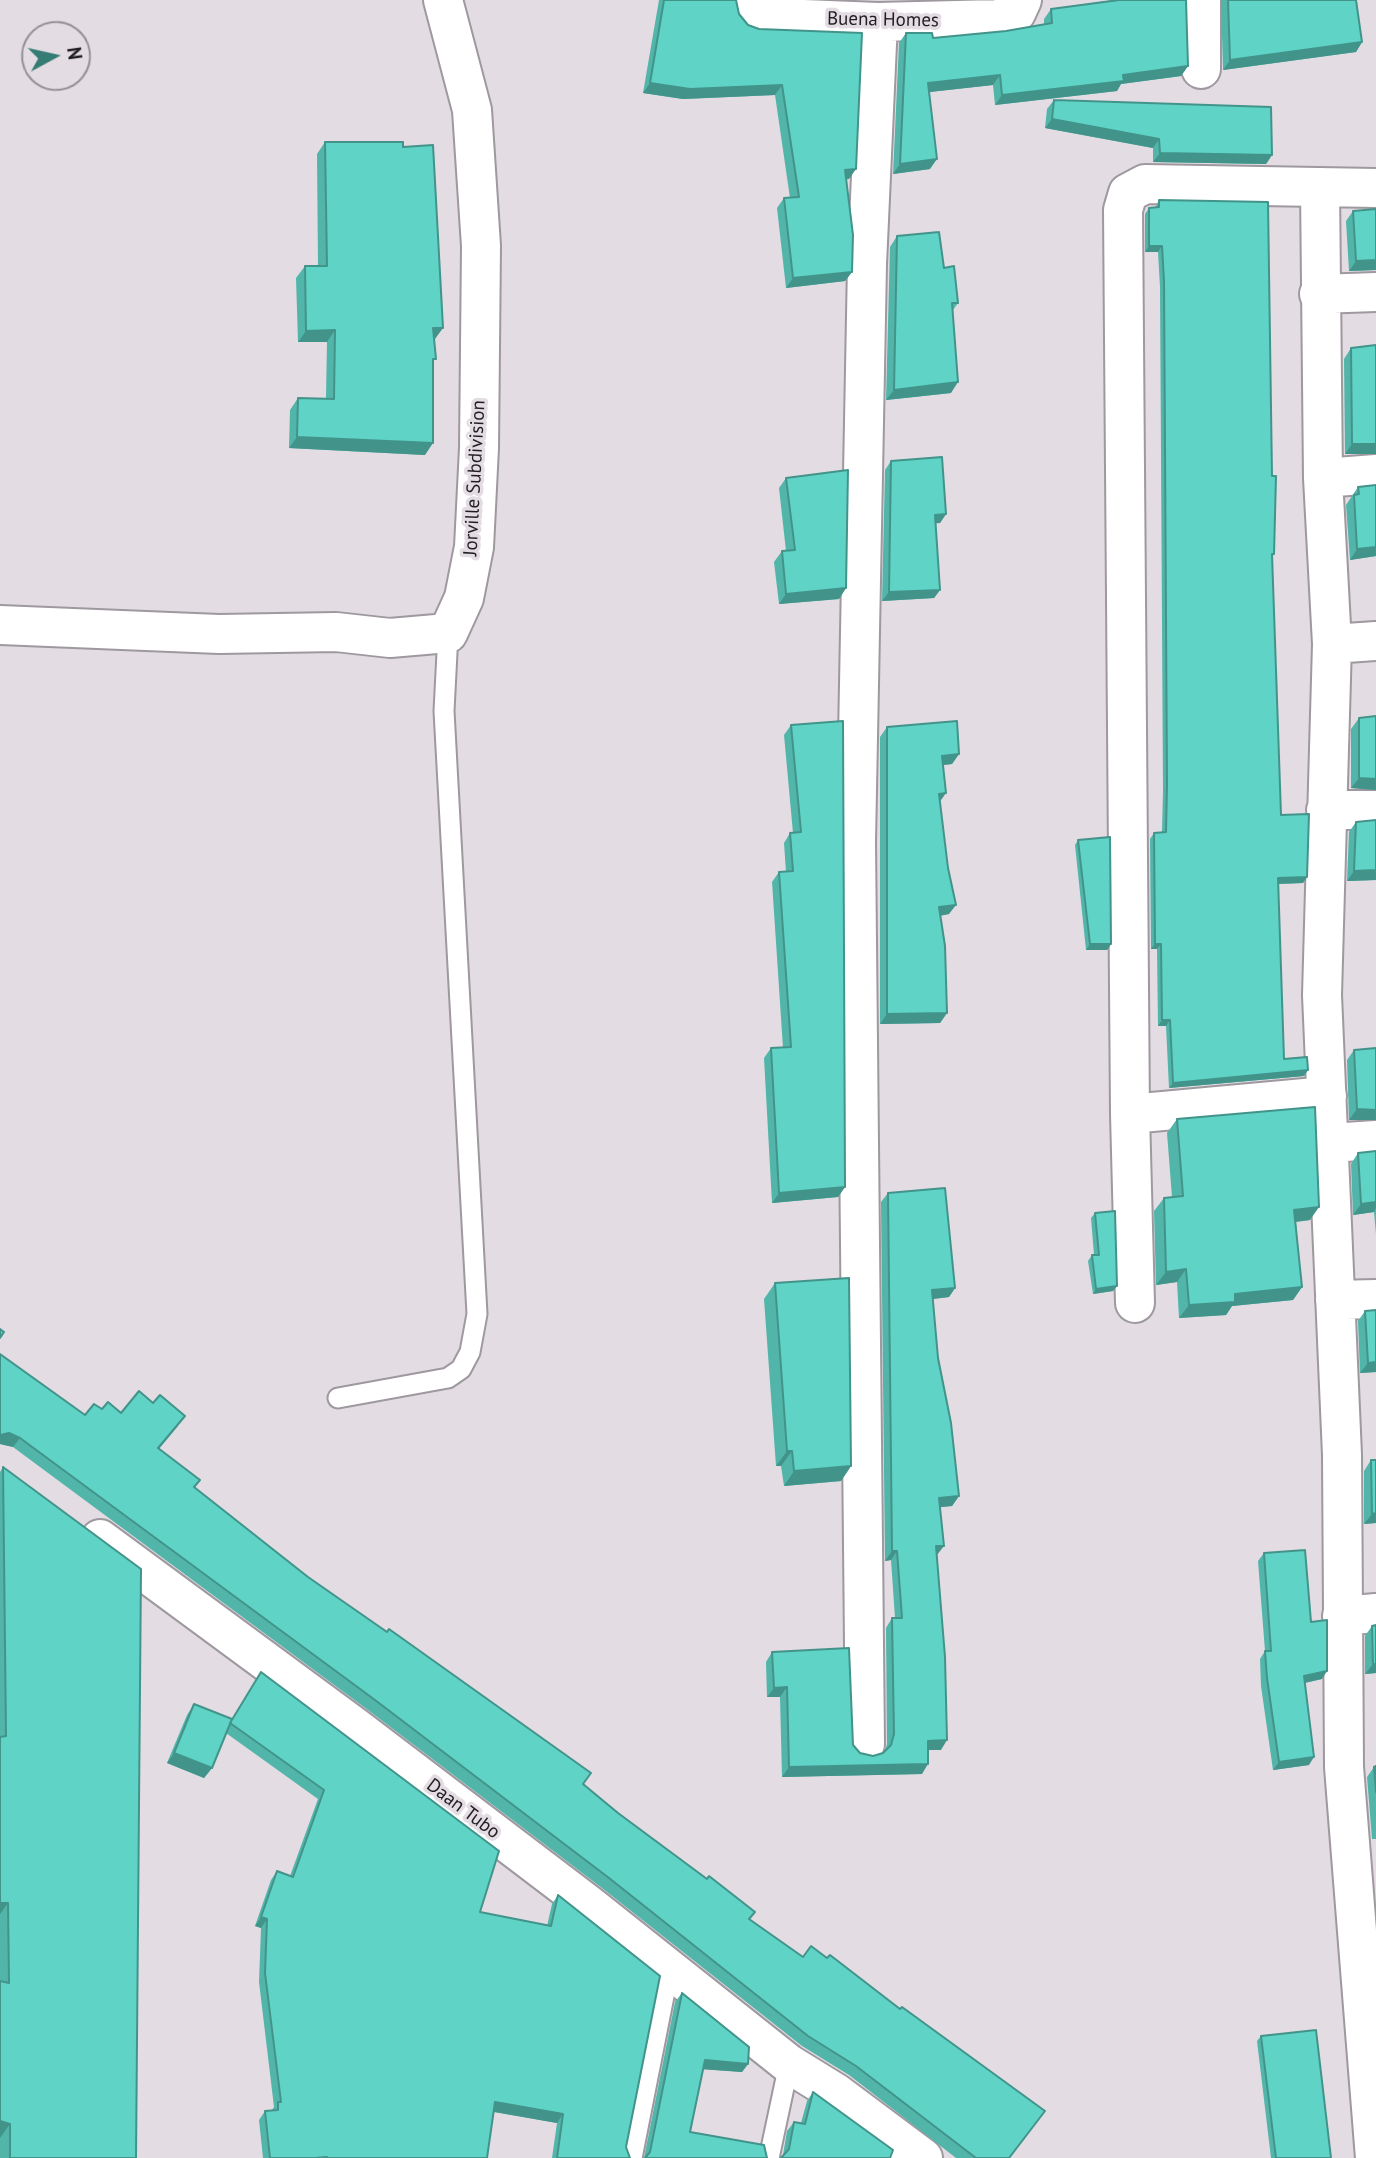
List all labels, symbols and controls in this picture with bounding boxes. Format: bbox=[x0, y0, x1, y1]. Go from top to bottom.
street label: Buena Homes bbox=[827, 8, 939, 32]
north arrow bbox=[21, 21, 91, 91]
text: N bbox=[62, 45, 88, 61]
street label: Jorville Subdivision bbox=[460, 399, 490, 557]
street label: Daan Tubo bbox=[422, 1774, 504, 1844]

